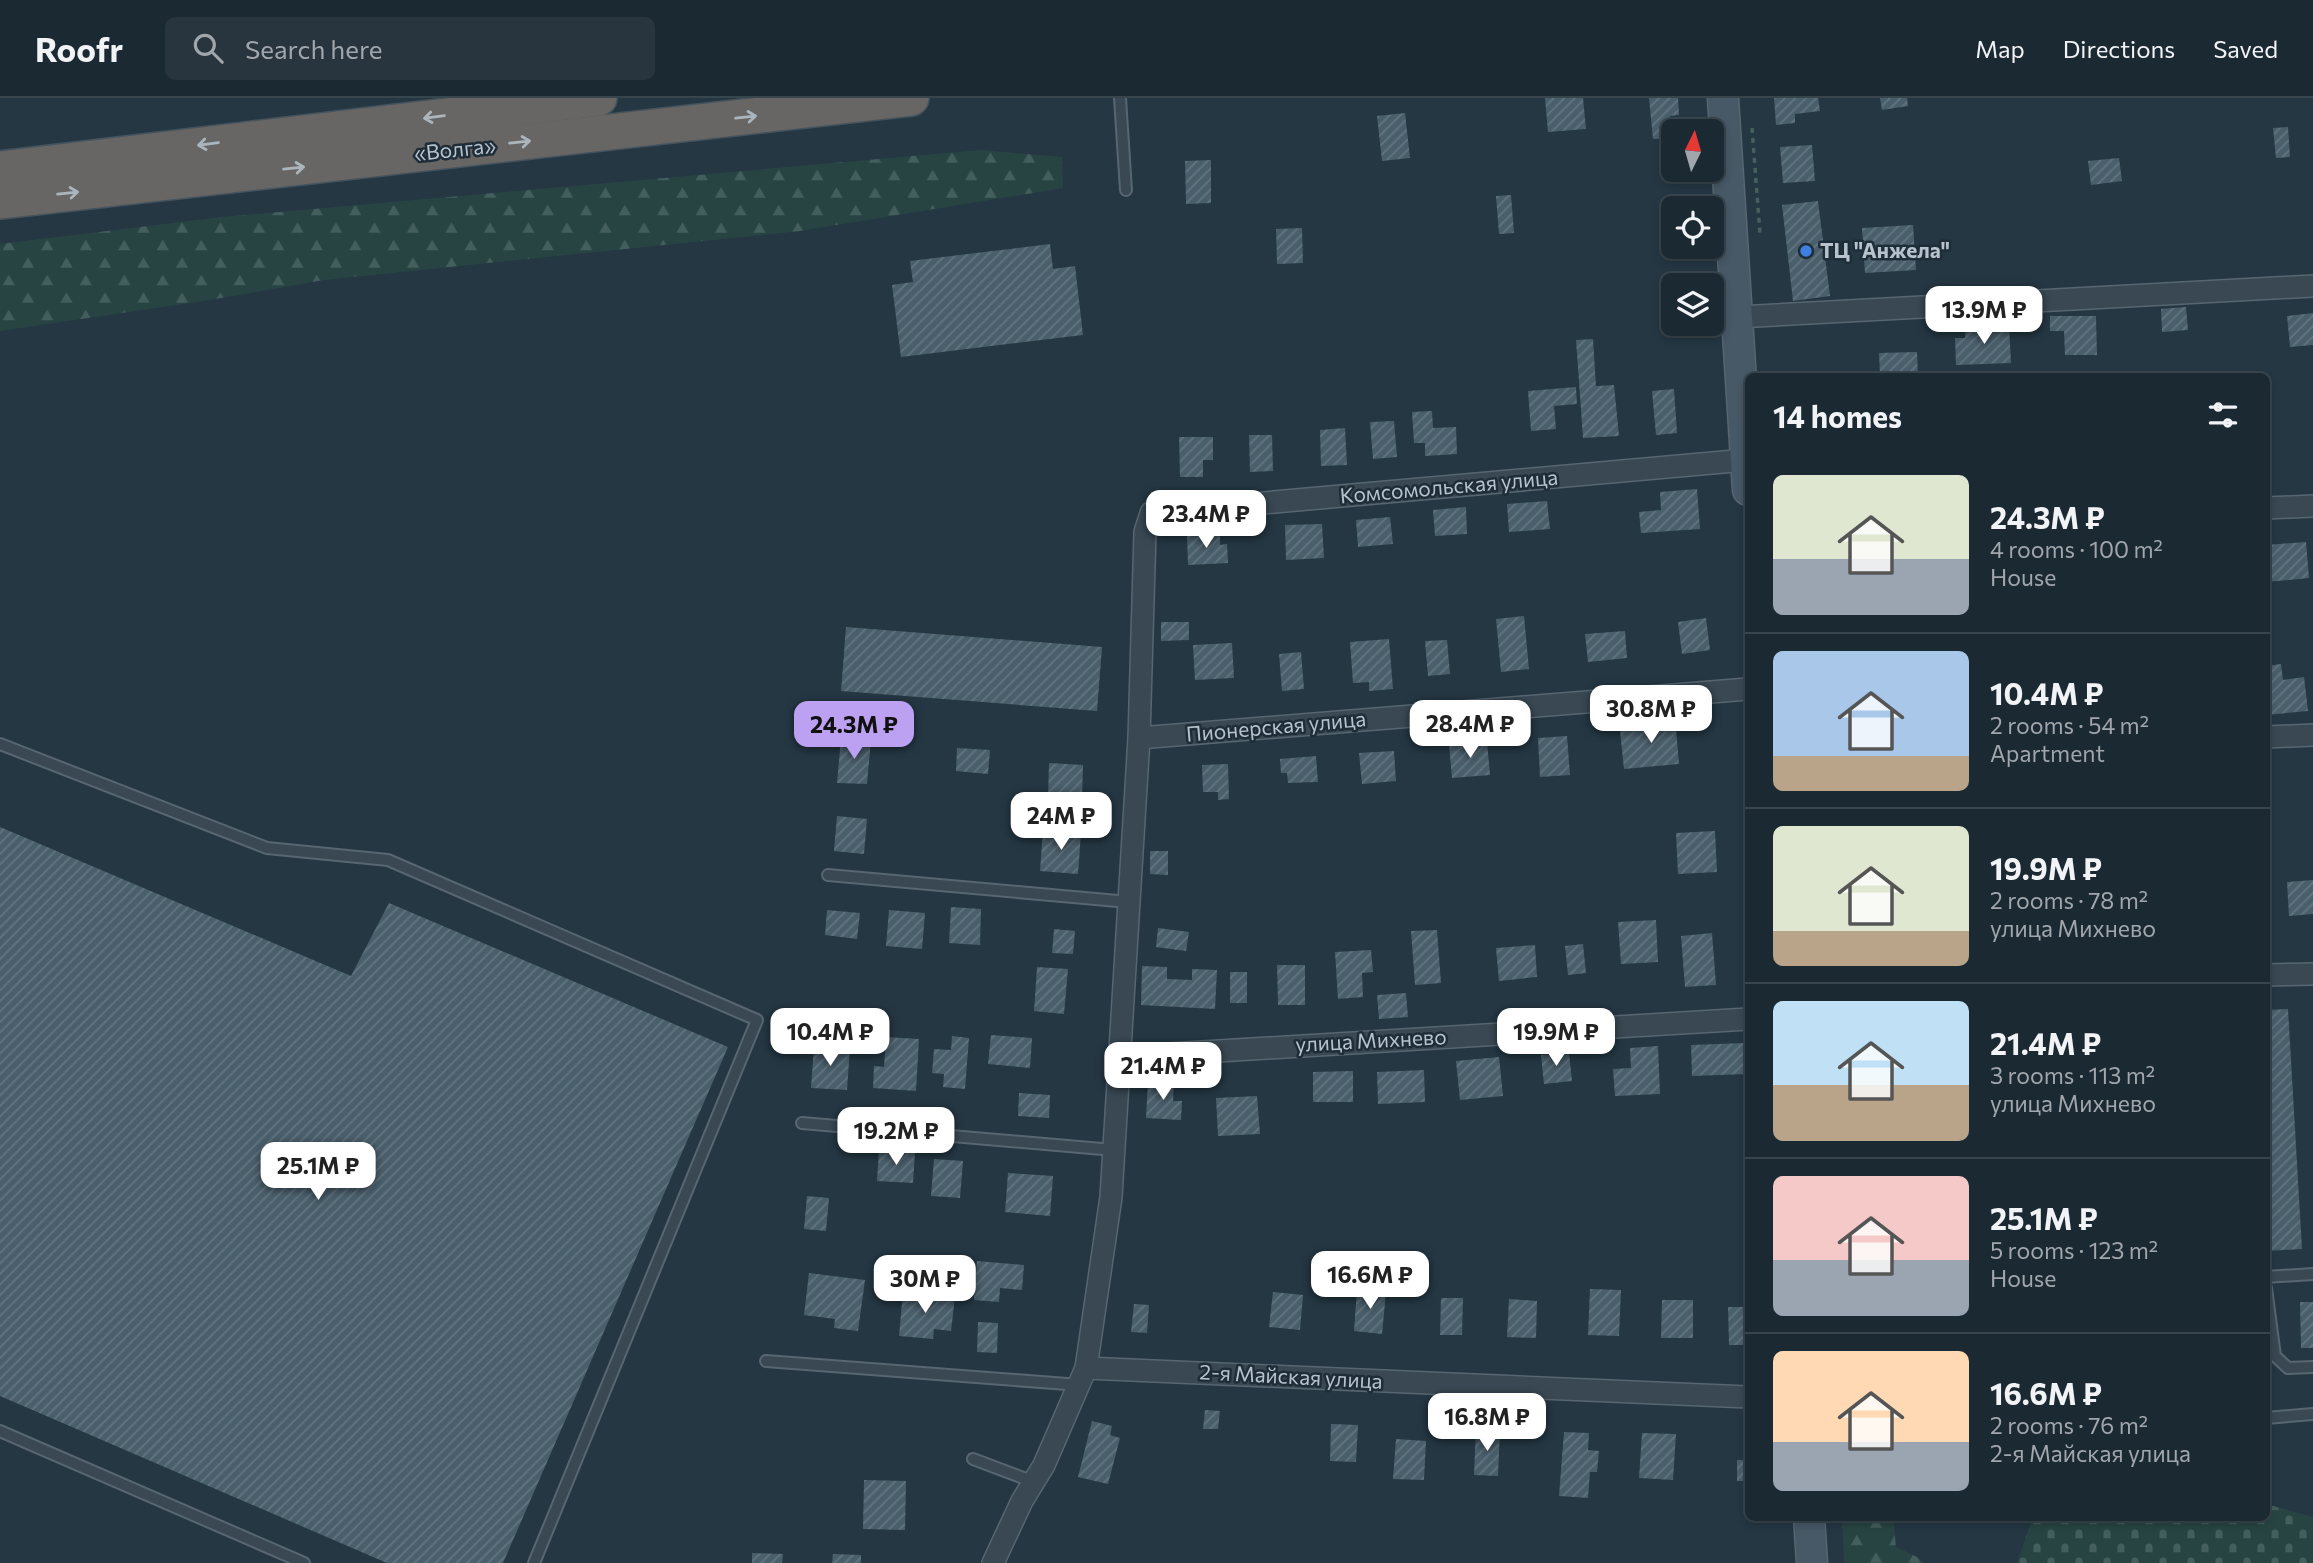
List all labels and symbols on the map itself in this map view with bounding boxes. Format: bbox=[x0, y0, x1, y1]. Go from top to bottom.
one-way arrow bbox=[734, 110, 757, 123]
one-way arrow bbox=[423, 111, 446, 124]
north arrow bbox=[1661, 119, 1724, 182]
street label: «Волга» bbox=[413, 132, 497, 165]
one-way arrow bbox=[508, 136, 531, 149]
one-way arrow bbox=[197, 138, 220, 151]
one-way arrow bbox=[282, 161, 305, 174]
one-way arrow bbox=[56, 187, 79, 200]
place label: ТЦ "Анжела" bbox=[1820, 237, 1950, 262]
marker: ТЦ "Анжела" bbox=[1798, 243, 1814, 259]
pin: 13.9M ₽ bbox=[1919, 286, 2049, 346]
street label: Комсомольская улица bbox=[1339, 464, 1559, 507]
pin: 23.4M ₽ bbox=[1141, 490, 1271, 550]
pin: 30.8M ₽ bbox=[1586, 686, 1716, 745]
pin: 28.4M ₽ bbox=[1405, 700, 1535, 760]
pin: 24.3M ₽ bbox=[789, 702, 919, 761]
street label: Пионерская улица bbox=[1185, 705, 1367, 746]
pin: 24M ₽ bbox=[1012, 792, 1110, 852]
pin: 10.4M ₽ bbox=[765, 1009, 895, 1068]
pin: 19.9M ₽ bbox=[1491, 1009, 1621, 1068]
street label: улица Михнево bbox=[1295, 1023, 1447, 1056]
pin: 21.4M ₽ bbox=[1098, 1042, 1228, 1102]
pin: 19.2M ₽ bbox=[831, 1108, 961, 1167]
pin: 25.1M ₽ bbox=[253, 1142, 383, 1202]
pin: 16.6M ₽ bbox=[1305, 1252, 1435, 1311]
pin: 30M ₽ bbox=[876, 1256, 974, 1315]
street label: 2-я Майская улица bbox=[1199, 1358, 1383, 1393]
pin: 16.8M ₽ bbox=[1422, 1394, 1552, 1453]

